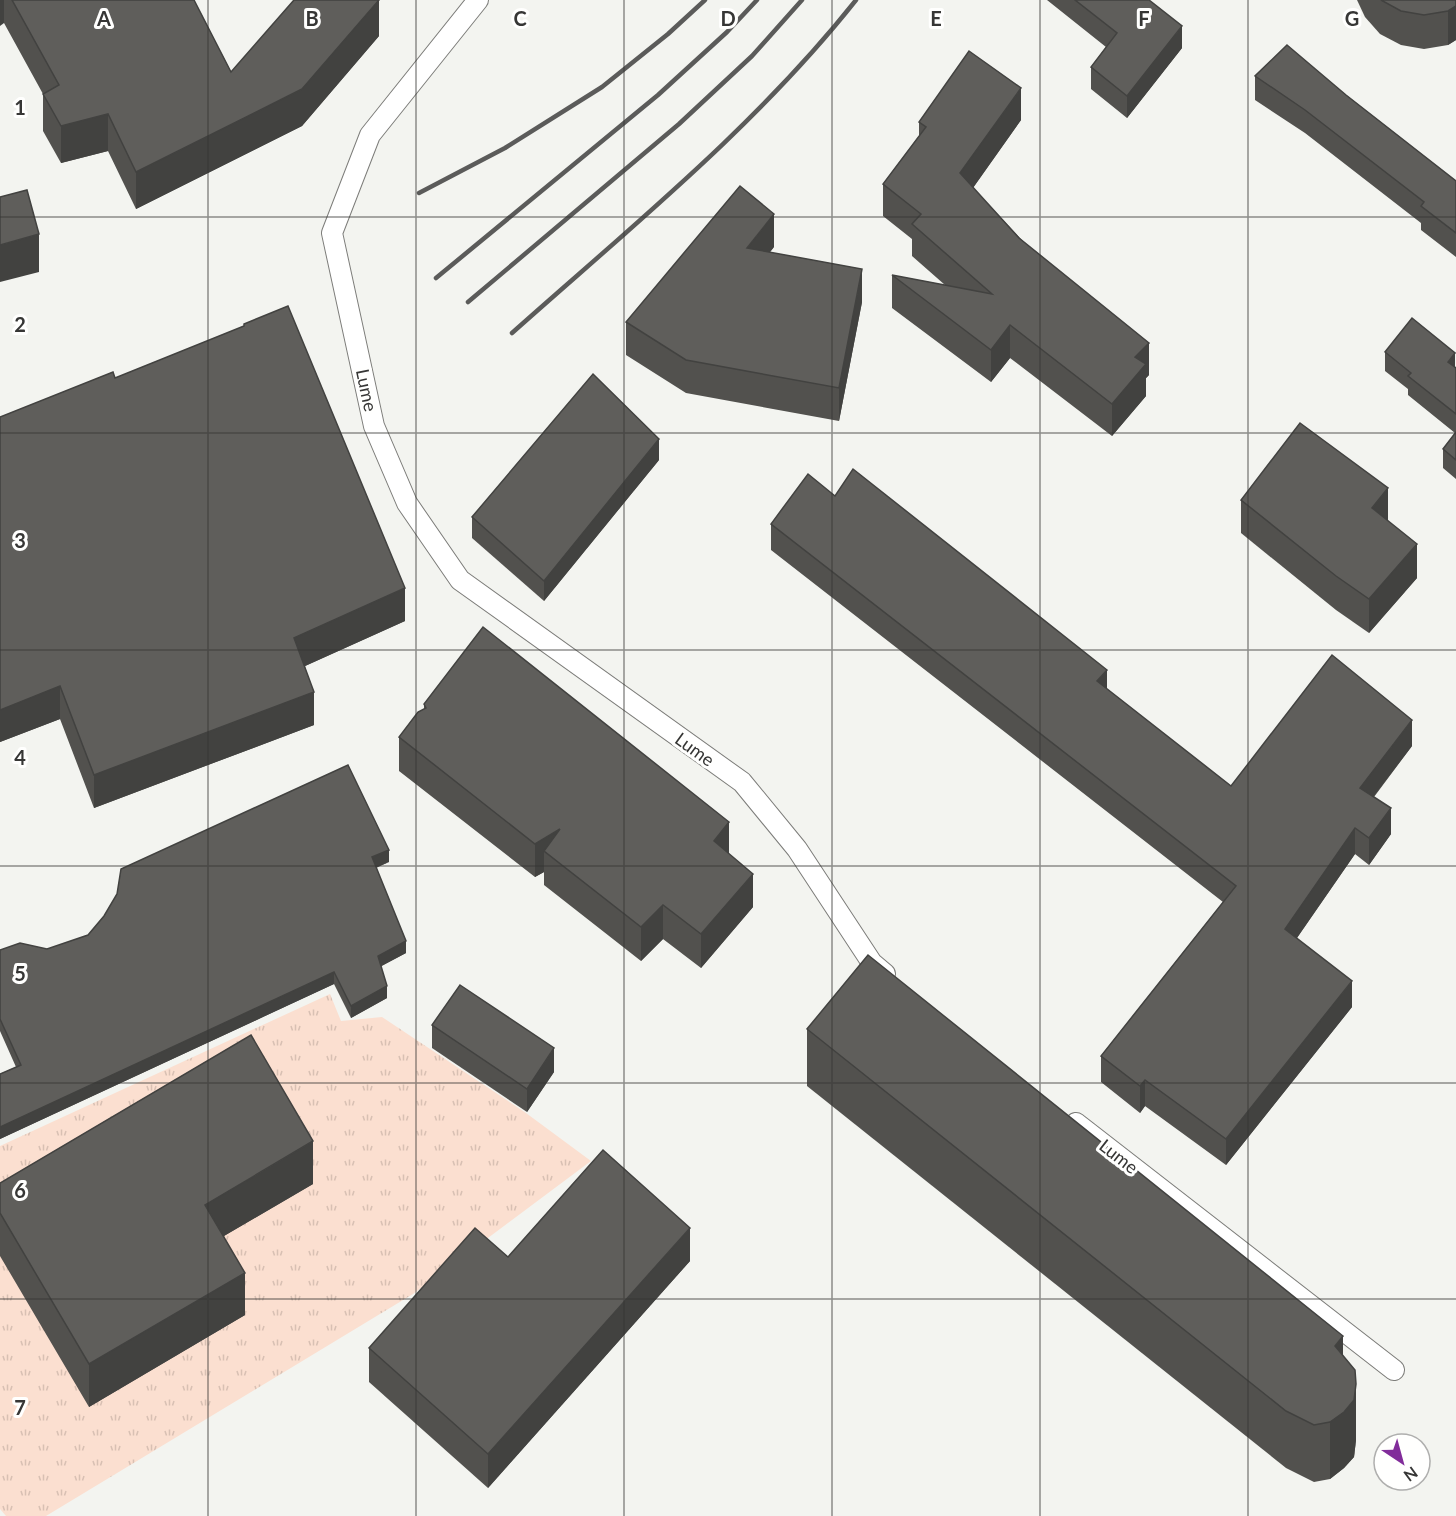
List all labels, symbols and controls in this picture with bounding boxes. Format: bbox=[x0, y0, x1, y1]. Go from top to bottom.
text: A bbox=[96, 6, 111, 30]
text: B bbox=[305, 6, 319, 30]
text: C bbox=[513, 6, 527, 30]
text: D bbox=[720, 6, 736, 30]
text: E bbox=[930, 6, 942, 30]
text: F bbox=[1138, 6, 1150, 30]
text: G bbox=[1345, 6, 1359, 30]
text: 1 bbox=[14, 95, 26, 119]
text: 2 bbox=[14, 312, 26, 336]
street label: Lume bbox=[352, 367, 382, 413]
text: 3 bbox=[14, 528, 26, 552]
street label: Lume bbox=[671, 727, 719, 771]
text: 4 bbox=[14, 745, 26, 769]
text: 5 bbox=[14, 961, 26, 985]
street label: Lume bbox=[1095, 1134, 1143, 1178]
text: 6 bbox=[14, 1178, 26, 1202]
text: 7 bbox=[14, 1395, 26, 1419]
north arrow bbox=[1372, 1432, 1432, 1492]
text: N bbox=[1401, 1463, 1422, 1486]

